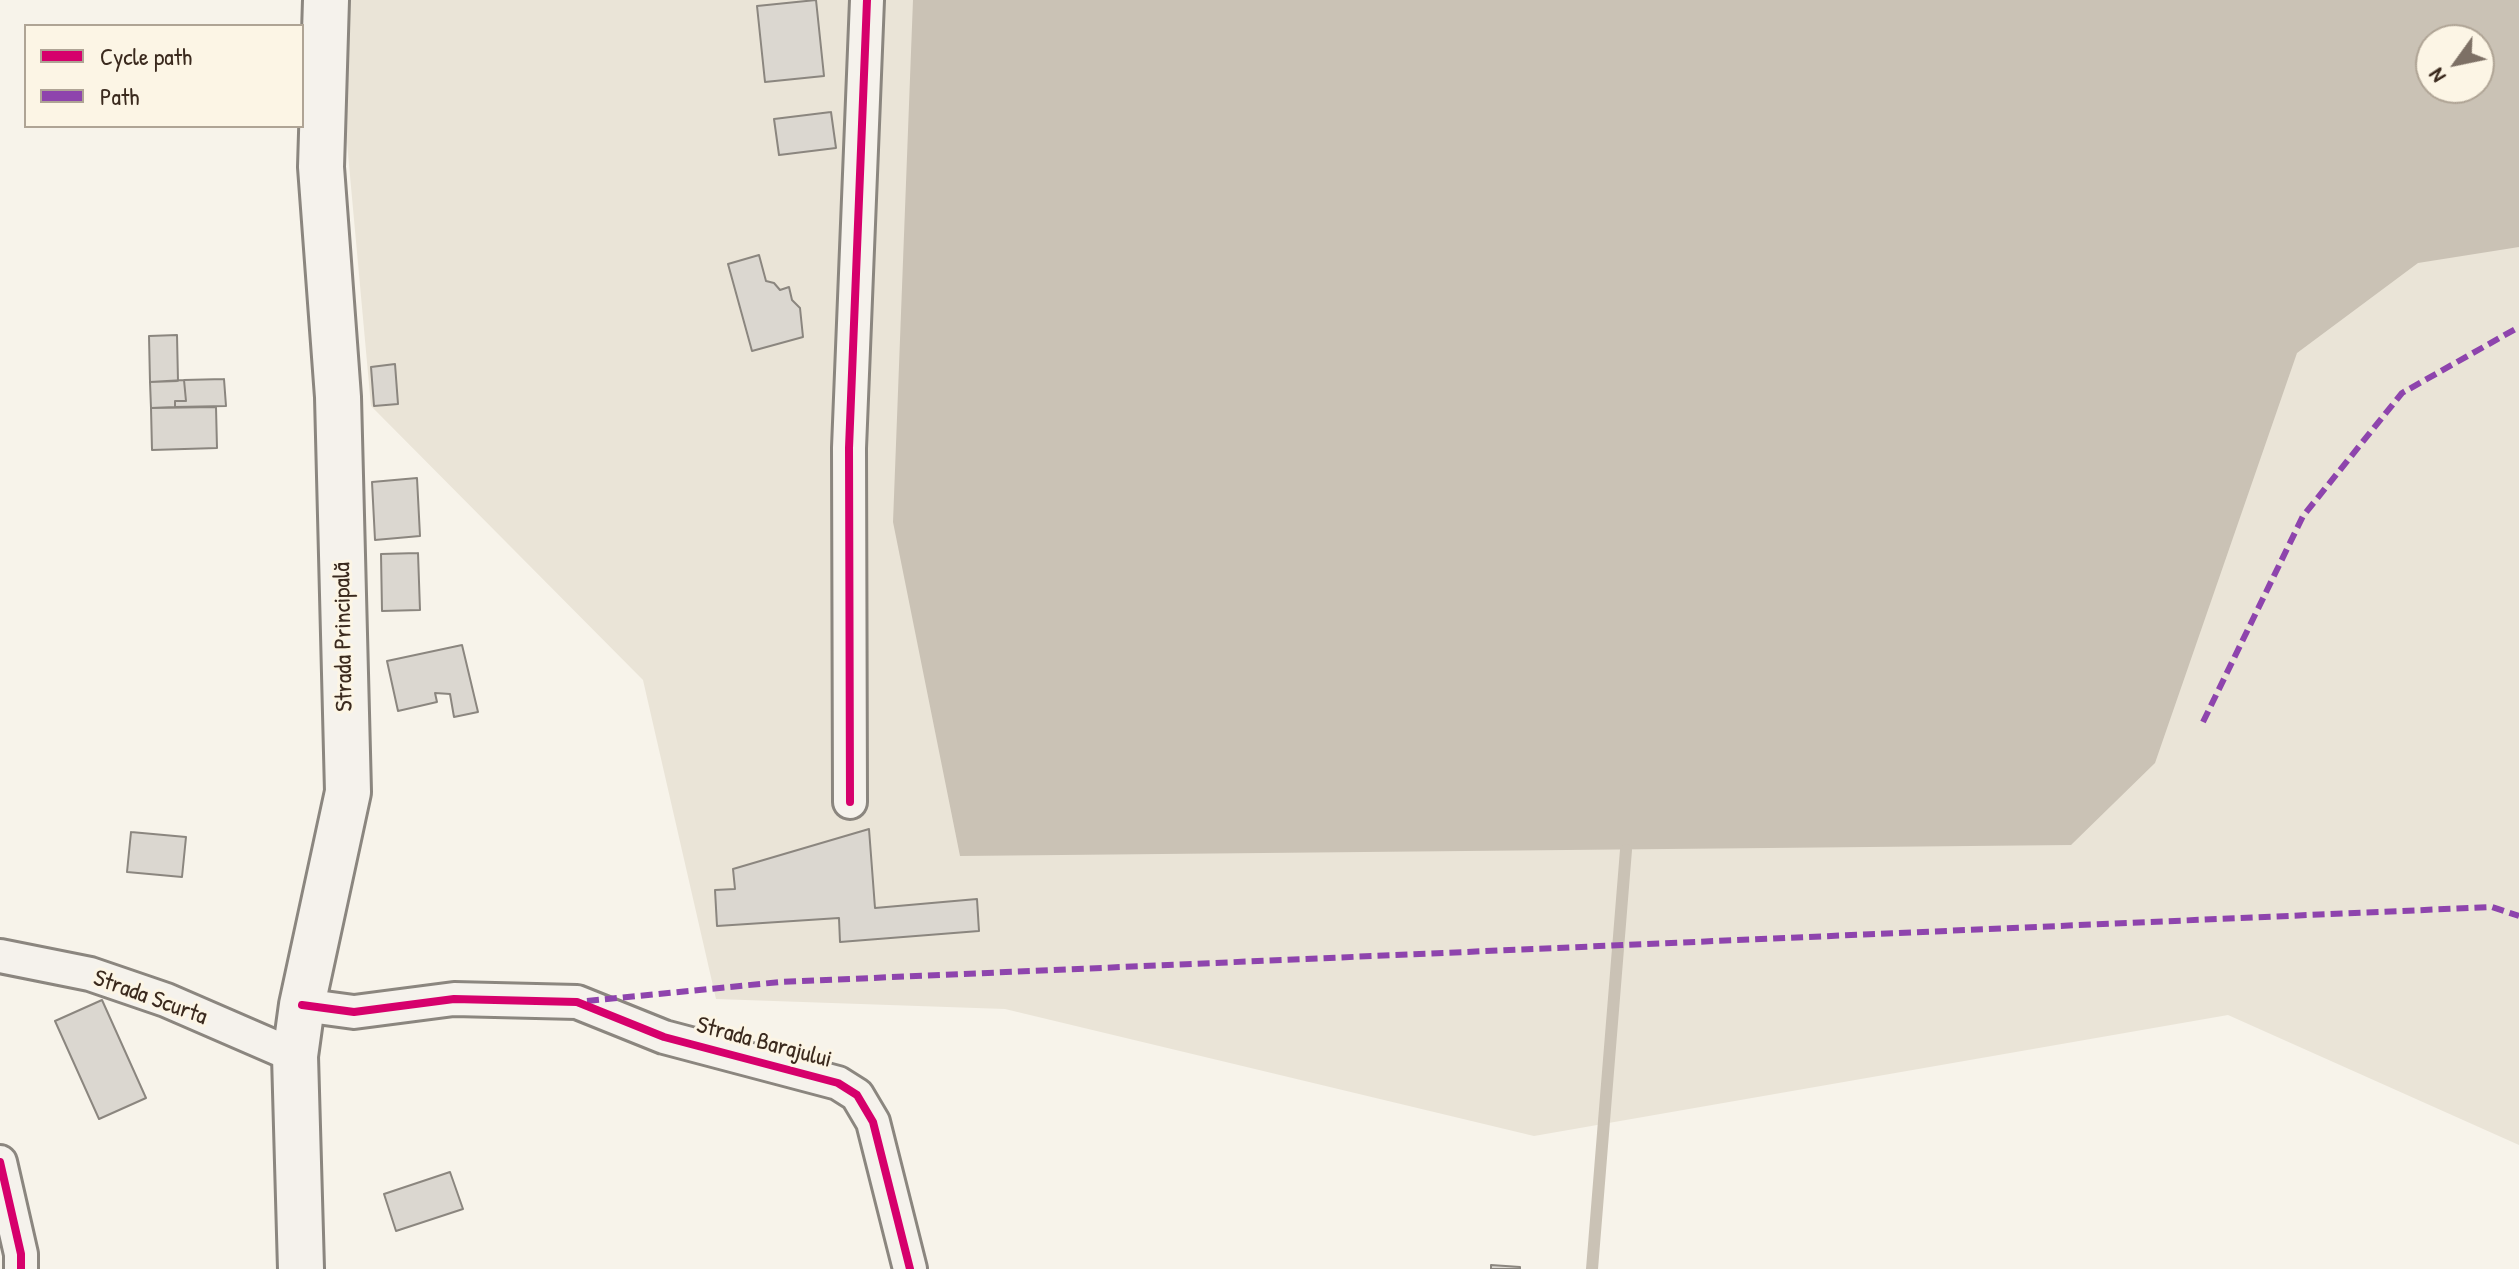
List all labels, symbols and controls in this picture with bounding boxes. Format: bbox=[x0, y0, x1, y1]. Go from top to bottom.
legend bbox=[24, 24, 304, 128]
north arrow bbox=[2415, 24, 2495, 104]
text: Cycle path bbox=[100, 40, 192, 72]
text: N bbox=[2421, 63, 2452, 89]
text: Path bbox=[100, 80, 139, 112]
street label: Strada Principală bbox=[328, 562, 360, 712]
street label: Strada Scurta bbox=[89, 964, 211, 1032]
street label: Strada Barajului bbox=[693, 1011, 835, 1075]

